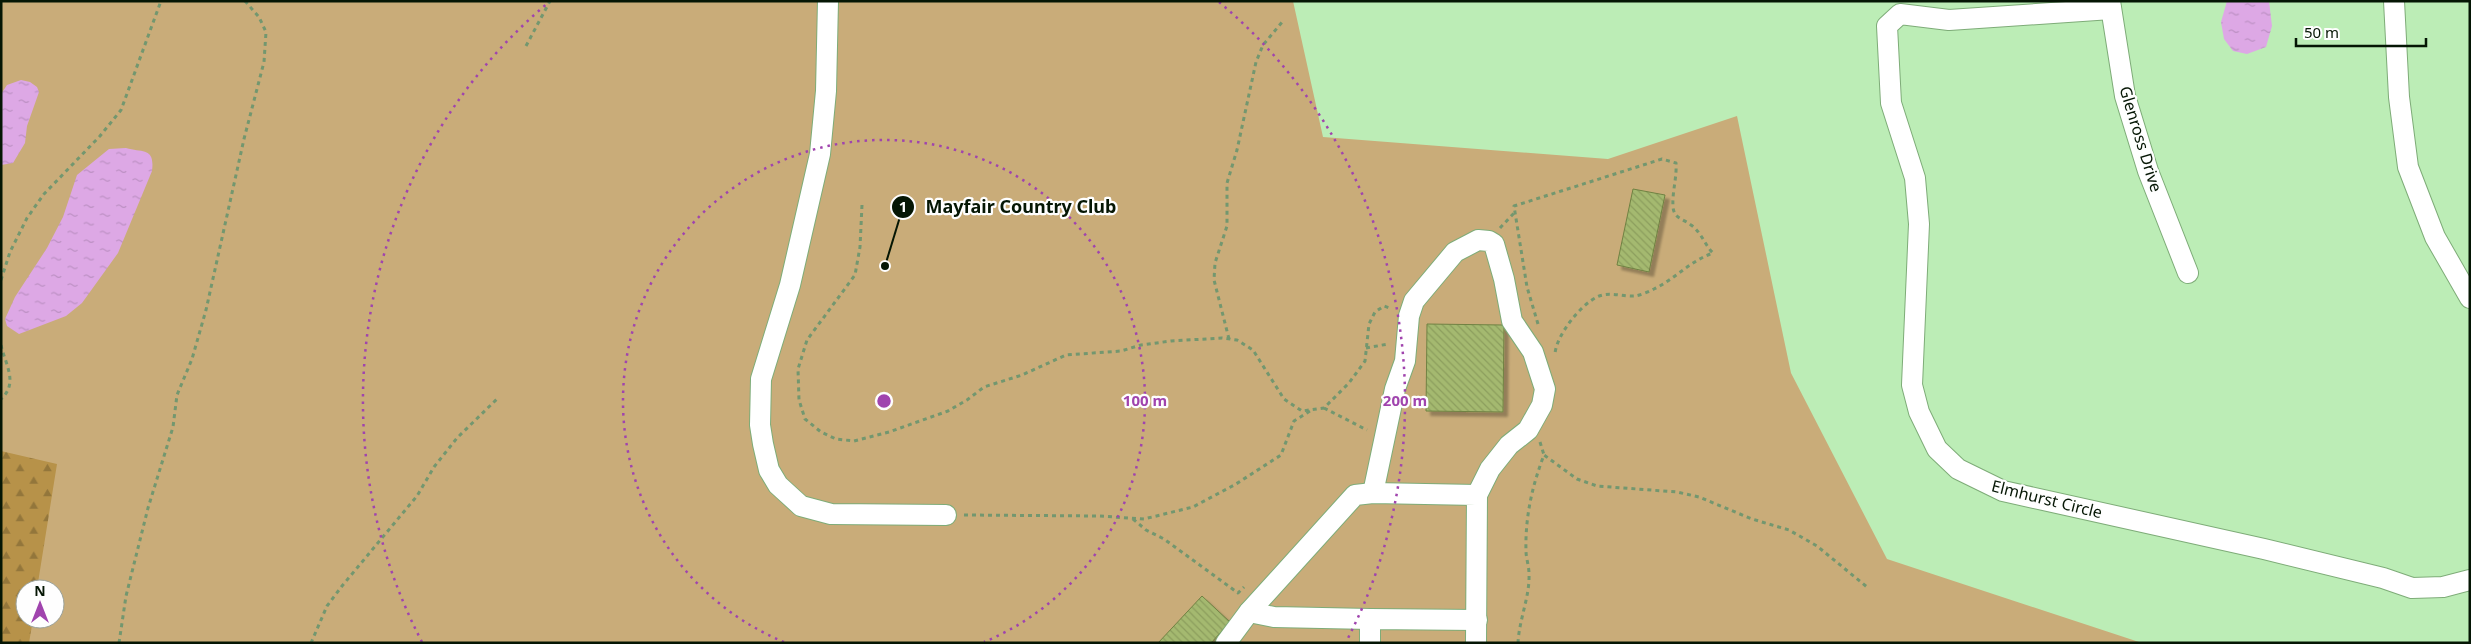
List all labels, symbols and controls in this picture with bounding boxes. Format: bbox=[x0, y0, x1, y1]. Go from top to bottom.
scale bar bbox=[2296, 15, 2426, 47]
text: 50 m bbox=[2304, 22, 2339, 42]
street label: Glenross Drive bbox=[2114, 83, 2168, 195]
callout: Mayfair Country Club bbox=[890, 190, 1126, 223]
text: Mayfair Country Club bbox=[926, 194, 1116, 218]
text: 1 bbox=[899, 196, 907, 216]
text: 100 m bbox=[1123, 390, 1167, 410]
text: 200 m bbox=[1383, 390, 1427, 410]
centre of rings bbox=[875, 392, 893, 410]
street label: Elmhurst Circle bbox=[1989, 475, 2105, 523]
north arrow bbox=[15, 579, 65, 629]
text: N bbox=[34, 581, 46, 600]

